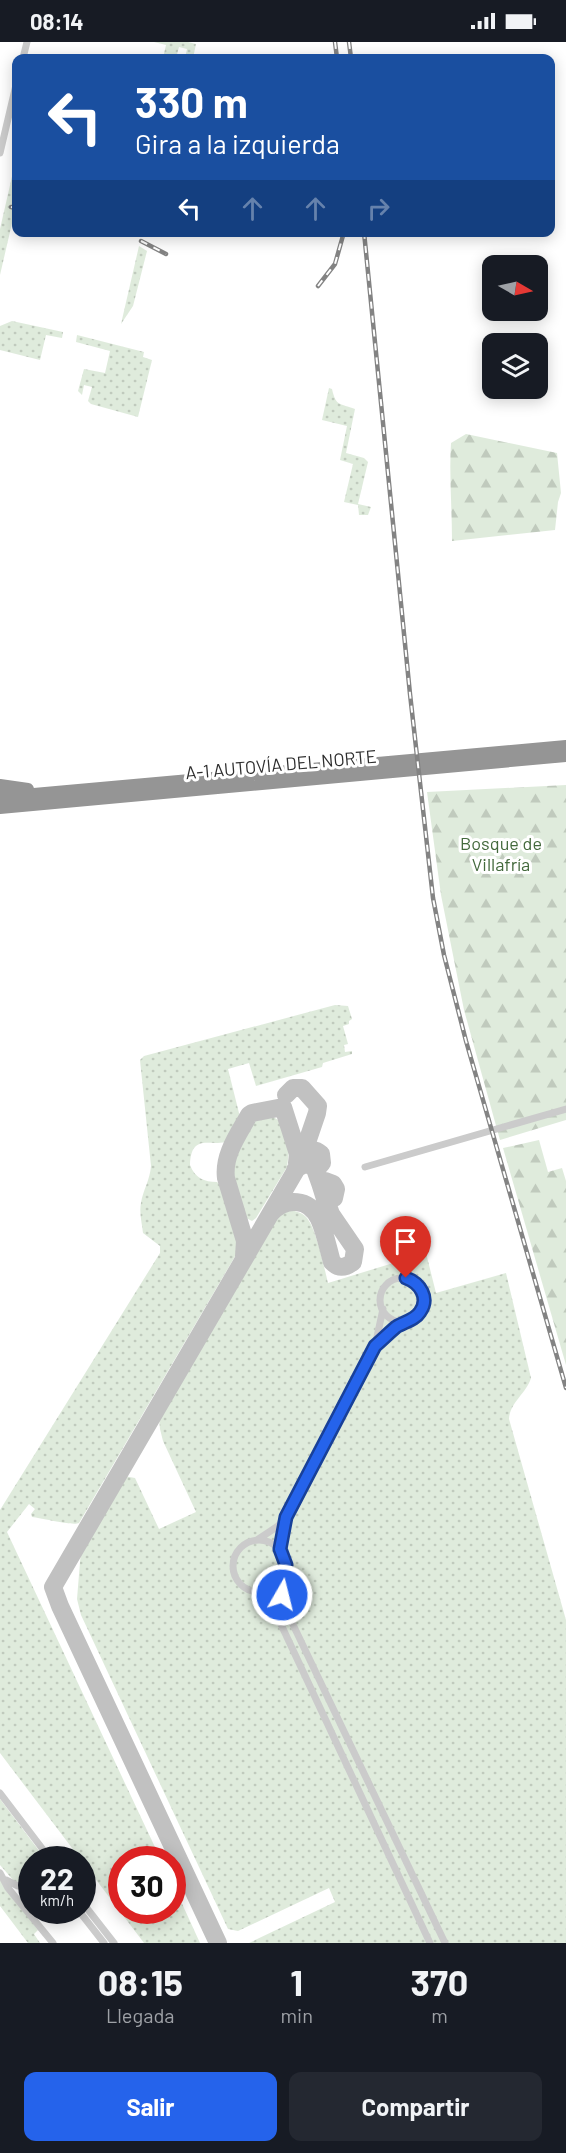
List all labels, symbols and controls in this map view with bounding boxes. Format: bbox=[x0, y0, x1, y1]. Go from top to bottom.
text: 08:14 bbox=[30, 8, 84, 34]
text: 330 m bbox=[135, 76, 248, 126]
icon: left bbox=[36, 78, 114, 156]
text: Gira a la izquierda bbox=[135, 127, 340, 159]
icon: left bbox=[173, 192, 206, 225]
icon: ahead bbox=[236, 192, 269, 225]
icon: ahead bbox=[299, 192, 332, 225]
icon: right bbox=[362, 192, 395, 225]
north arrow bbox=[482, 255, 548, 321]
map controls bbox=[482, 255, 548, 399]
button: layers bbox=[482, 333, 548, 399]
street label: A-1 AUTOVÍA DEL NORTE bbox=[185, 745, 377, 783]
park label: Bosque de Villafría bbox=[460, 832, 542, 875]
pin bbox=[380, 1216, 431, 1278]
icon: arrive bbox=[389, 1225, 422, 1258]
position arrow bbox=[250, 1563, 314, 1627]
speed limit sign: 30 bbox=[108, 1846, 186, 1924]
text: 22 bbox=[40, 1860, 74, 1896]
text: km/h bbox=[40, 1891, 74, 1909]
text: 08:15 bbox=[98, 1960, 183, 2003]
text: 1 bbox=[290, 1960, 303, 2003]
text: 370 bbox=[411, 1960, 468, 2003]
text: Llegada bbox=[106, 2003, 175, 2027]
text: min bbox=[281, 2003, 313, 2027]
text: m bbox=[431, 2003, 448, 2027]
button: Salir bbox=[24, 2072, 277, 2141]
button: Compartir bbox=[289, 2072, 542, 2141]

